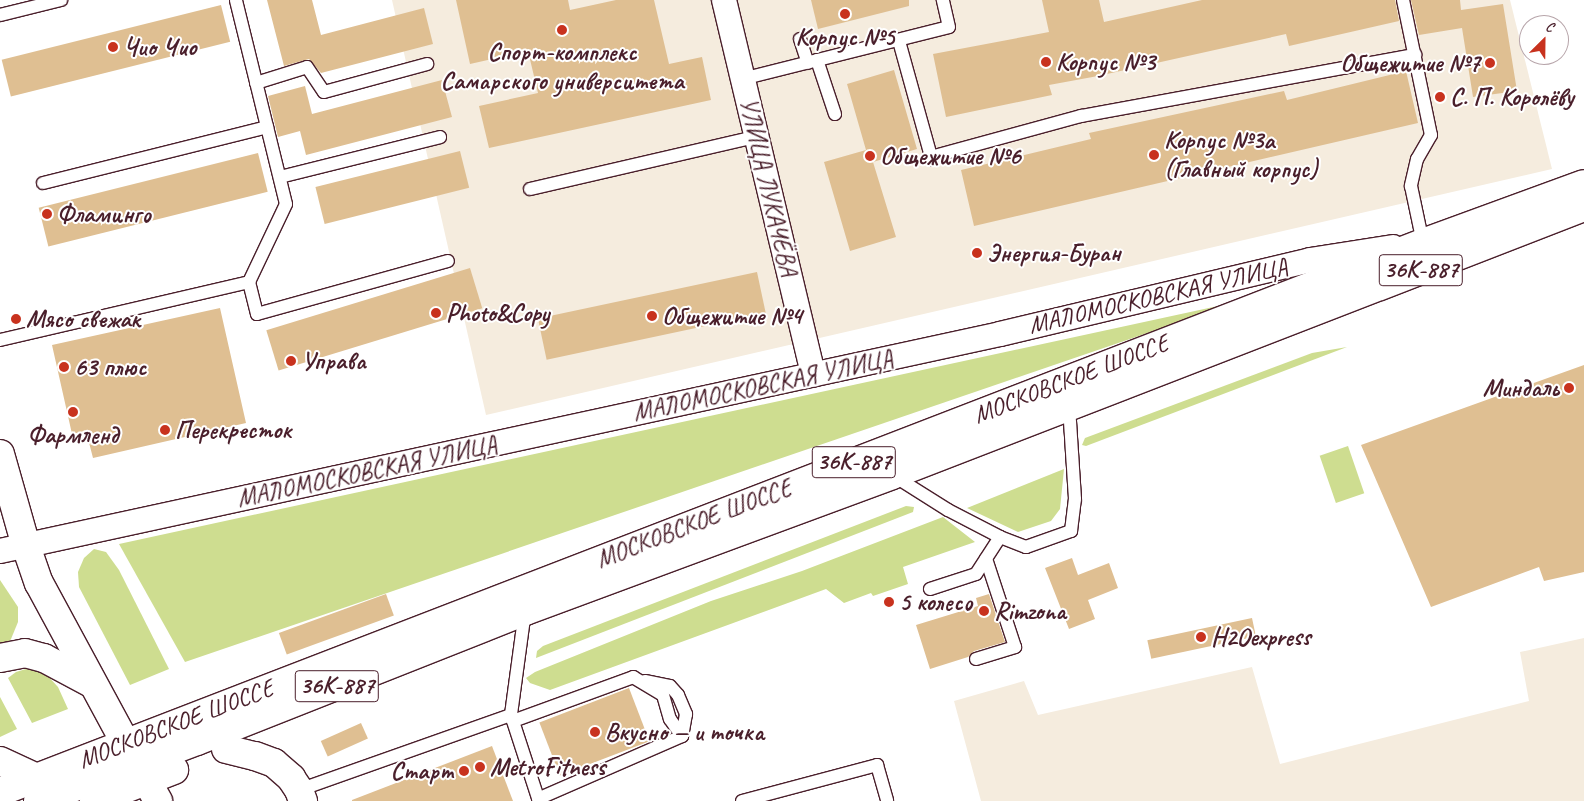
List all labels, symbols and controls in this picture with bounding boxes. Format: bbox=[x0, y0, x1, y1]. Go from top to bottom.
marker: Корпус №5 bbox=[839, 8, 851, 20]
north arrow bbox=[1519, 15, 1569, 65]
text: С bbox=[1543, 17, 1556, 36]
place label: Корпус №5 bbox=[796, 22, 894, 52]
marker: Спорт-комплекс Самарского университета bbox=[556, 24, 568, 36]
place label: Чио Чио bbox=[123, 32, 195, 62]
place label: Спорт-комплекс Самарского университета bbox=[441, 38, 683, 97]
marker: Чио Чио bbox=[107, 41, 119, 53]
place label: Корпус №3 bbox=[1056, 47, 1155, 77]
place label: Общежитие №7 bbox=[1340, 48, 1480, 78]
marker: Корпус №3 bbox=[1040, 56, 1052, 68]
marker: Общежитие №7 bbox=[1484, 57, 1496, 69]
place label: С. П. Королёву bbox=[1450, 82, 1574, 112]
marker: С. П. Королёву bbox=[1434, 91, 1446, 103]
street label: УЛИЦА ЛУКАЧЁВА bbox=[733, 95, 803, 279]
place label: Корпус №3a (Главный корпус) bbox=[1164, 126, 1317, 185]
place label: Общежитие №6 bbox=[880, 141, 1020, 171]
marker: Корпус №3a (Главный корпус) bbox=[1148, 149, 1160, 161]
marker: Общежитие №6 bbox=[864, 150, 876, 162]
place label: Фламинго bbox=[57, 199, 151, 229]
marker: Фламинго bbox=[41, 208, 53, 220]
place label: Энергия-Буран bbox=[987, 238, 1121, 268]
marker: Энергия-Буран bbox=[971, 247, 983, 259]
road number: 36К-887 bbox=[1378, 248, 1464, 292]
street label: МАЛОМОСКОВСКАЯ УЛИЦА bbox=[1026, 252, 1290, 340]
place label: Photo&Copy bbox=[446, 298, 549, 328]
place label: Общежитие №4 bbox=[662, 301, 802, 331]
place label: Мясо свежак bbox=[26, 304, 137, 334]
marker: Photo&Copy bbox=[430, 307, 442, 319]
marker: Общежитие №4 bbox=[646, 310, 658, 322]
marker: Мясо свежак bbox=[10, 313, 22, 325]
street label: МОСКОВСКОЕ ШОССЕ bbox=[969, 328, 1173, 430]
street label: МАЛОМОСКОВСКАЯ УЛИЦА bbox=[630, 344, 896, 428]
place label: Управа bbox=[301, 346, 366, 376]
place label: 63 плюс bbox=[74, 352, 146, 382]
marker: Управа bbox=[285, 355, 297, 367]
marker: 63 плюс bbox=[58, 361, 70, 373]
place label: Миндаль bbox=[1483, 373, 1559, 403]
marker: Миндаль bbox=[1563, 382, 1575, 394]
marker: Фармленд bbox=[67, 406, 79, 418]
place label: Перекресток bbox=[175, 415, 292, 445]
place label: Фармленд bbox=[28, 420, 118, 450]
marker: Перекресток bbox=[159, 424, 171, 436]
street label: МАЛОМОСКОВСКАЯ УЛИЦА bbox=[234, 430, 500, 514]
road number: 36К-887 bbox=[812, 441, 896, 484]
street label: МОСКОВСКОЕ ШОССЕ bbox=[592, 473, 796, 575]
place label: 5 колесо bbox=[899, 587, 972, 617]
marker: 5 колесо bbox=[883, 596, 895, 608]
place label: Rimzona bbox=[994, 596, 1066, 626]
marker: Rimzona bbox=[978, 605, 990, 617]
place label: H2Oexpress bbox=[1211, 622, 1310, 652]
marker: H2Oexpress bbox=[1195, 631, 1207, 643]
road number: 36К-887 bbox=[294, 664, 380, 708]
street label: МОСКОВСКОЕ ШОССЕ bbox=[74, 673, 278, 775]
place label: Вкусно — и точка bbox=[605, 717, 764, 747]
marker: Вкусно — и точка bbox=[589, 726, 601, 738]
place label: MetroFitness bbox=[490, 752, 605, 782]
place label: Старт bbox=[391, 756, 454, 786]
marker: MetroFitness bbox=[474, 761, 486, 773]
marker: Старт bbox=[458, 765, 470, 777]

